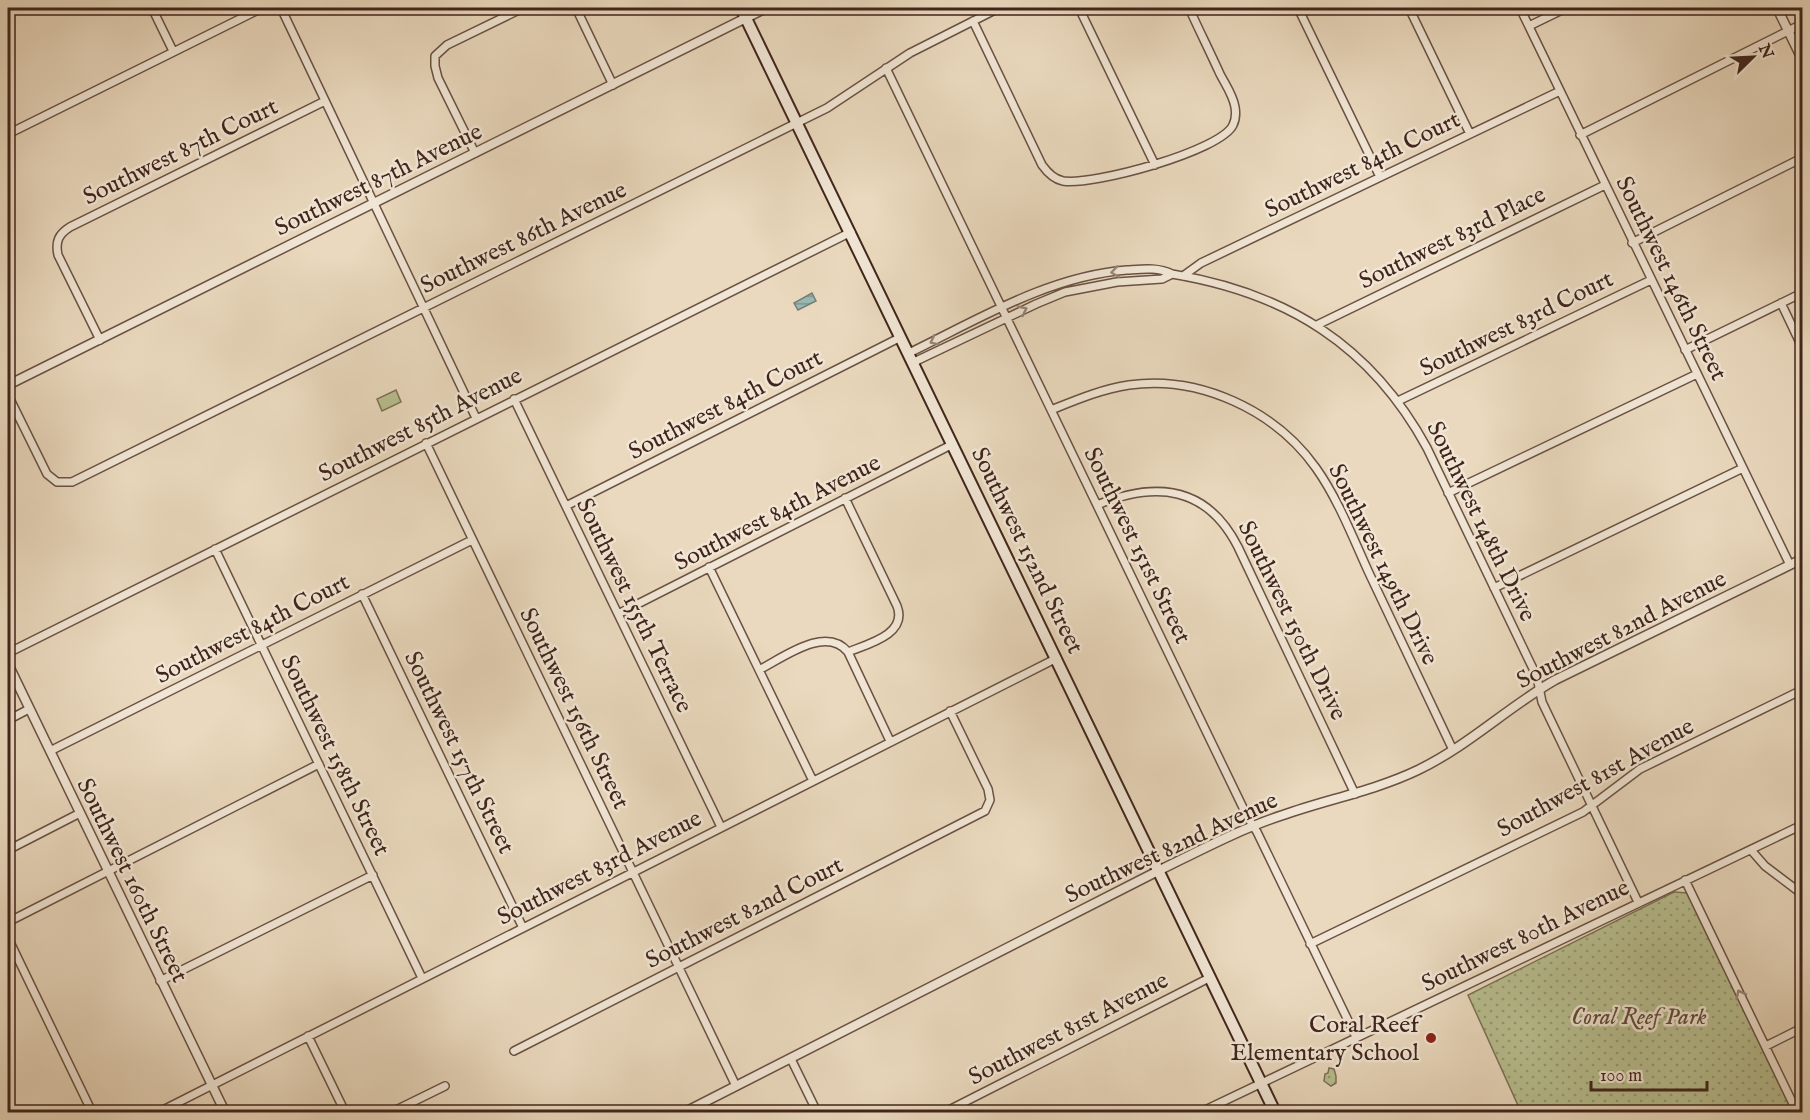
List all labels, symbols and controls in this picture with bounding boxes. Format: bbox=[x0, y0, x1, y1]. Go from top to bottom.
north arrow bbox=[1723, 27, 1783, 87]
text: N bbox=[1753, 40, 1777, 62]
street label: Southwest 87th Court bbox=[78, 92, 283, 213]
street label: Southwest 84th Court bbox=[1260, 105, 1466, 226]
street label: Southwest 87th Avenue bbox=[270, 117, 487, 244]
street label: Southwest 146th Street bbox=[1608, 171, 1734, 386]
street label: Southwest 86th Avenue bbox=[415, 175, 632, 302]
street label: Southwest 83rd Place bbox=[1354, 180, 1551, 297]
street label: Southwest 83rd Court bbox=[1415, 264, 1619, 385]
one-way arrow bbox=[1110, 265, 1120, 277]
one-way arrow bbox=[1017, 305, 1028, 317]
one-way arrow bbox=[929, 333, 940, 345]
street label: Southwest 84th Court bbox=[623, 343, 828, 468]
street label: Southwest 85th Avenue bbox=[314, 361, 528, 490]
street label: Southwest 148th Drive bbox=[1419, 416, 1543, 627]
street label: Southwest 152nd Street bbox=[963, 442, 1090, 659]
street label: Southwest 151st Street bbox=[1076, 442, 1198, 649]
street label: Southwest 84th Avenue bbox=[669, 448, 886, 579]
street label: Southwest 149th Drive bbox=[1320, 459, 1445, 670]
street label: Southwest 155th Terrace bbox=[568, 493, 699, 718]
street label: Southwest 150th Drive bbox=[1230, 516, 1353, 726]
street label: Southwest 82nd Avenue bbox=[1511, 564, 1732, 697]
street label: Southwest 84th Court bbox=[150, 567, 355, 692]
street label: Southwest 156th Street bbox=[511, 603, 636, 815]
street label: Southwest 157th Street bbox=[396, 646, 521, 859]
street label: Southwest 158th Street bbox=[273, 650, 397, 861]
street label: Southwest 81st Avenue bbox=[1492, 711, 1700, 845]
street label: Southwest 160th Street bbox=[69, 773, 195, 988]
street label: Southwest 82nd Avenue bbox=[1060, 785, 1283, 911]
street label: Southwest 83rd Avenue bbox=[492, 803, 707, 933]
street label: Southwest 82nd Court bbox=[641, 850, 849, 977]
street label: Southwest 80th Avenue bbox=[1417, 873, 1635, 1000]
street label: Southwest 81st Avenue bbox=[963, 965, 1174, 1093]
one-way arrow bbox=[1736, 989, 1747, 1000]
park label: Coral Reef Park bbox=[1571, 1002, 1707, 1033]
place label: Coral Reef Elementary School bbox=[1231, 1010, 1423, 1069]
marker: Coral Reef Elementary School bbox=[1424, 1031, 1438, 1045]
scale bar bbox=[1591, 1054, 1706, 1092]
text: 100 m bbox=[1600, 1065, 1642, 1088]

